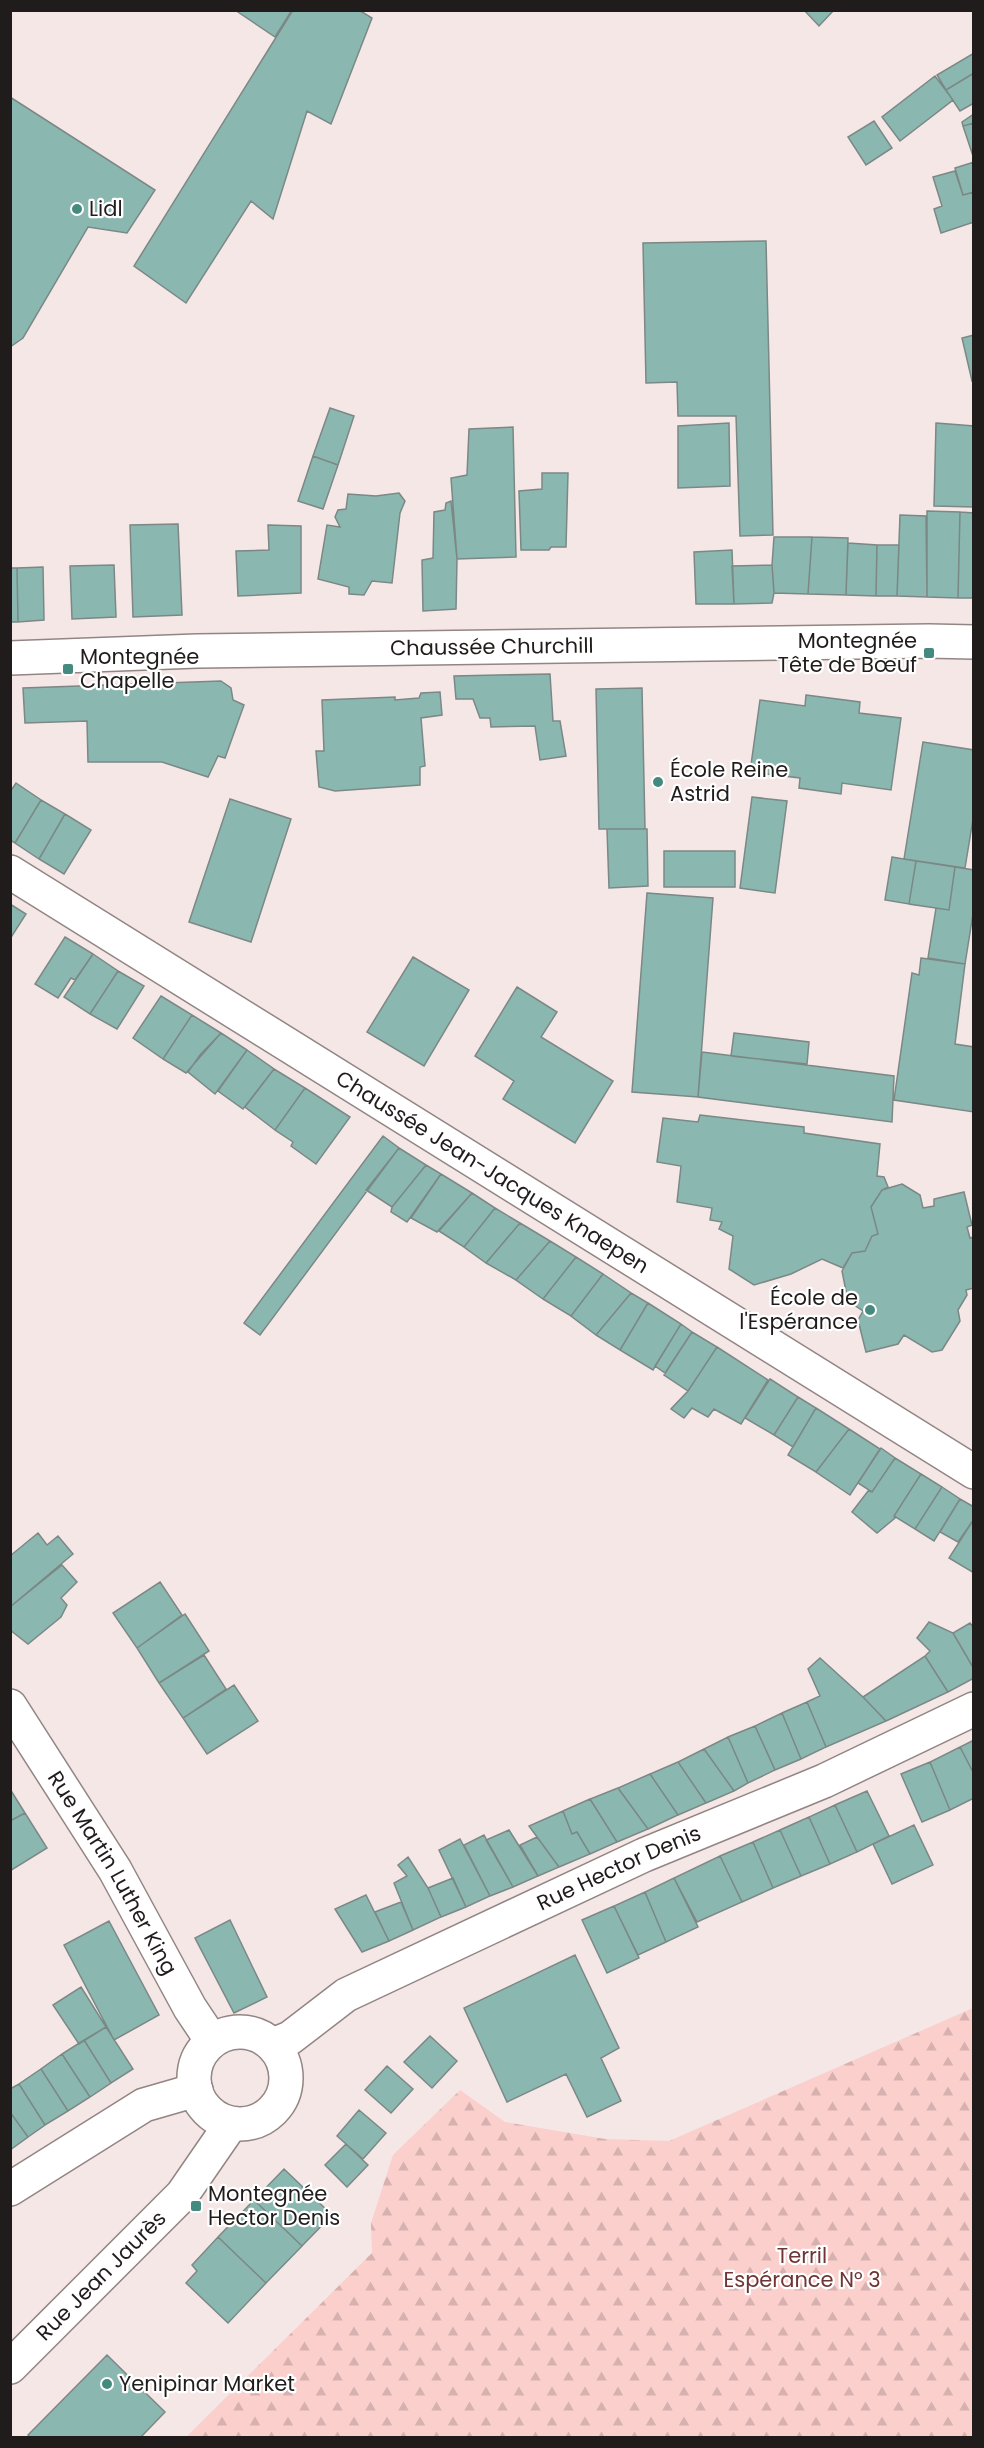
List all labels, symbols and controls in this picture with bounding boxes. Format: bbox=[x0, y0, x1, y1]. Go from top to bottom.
place label: Lidl bbox=[89, 194, 123, 223]
marker: Lidl bbox=[70, 202, 84, 216]
place label: Montegnée Tête de Bœuf bbox=[778, 626, 917, 679]
street label: Chaussée Churchill bbox=[390, 631, 594, 662]
place label: Montegnée Chapelle bbox=[80, 642, 199, 695]
marker: Montegnée Tête de Bœuf bbox=[922, 646, 936, 660]
marker: Montegnée Chapelle bbox=[61, 662, 75, 676]
place label: École Reine Astrid bbox=[670, 755, 788, 808]
marker: École Reine Astrid bbox=[651, 775, 665, 789]
street label: Chaussée Jean-Jacques Knaepen bbox=[330, 1063, 655, 1280]
place label: École de l'Espérance bbox=[739, 1283, 858, 1336]
marker: École de l'Espérance bbox=[863, 1303, 877, 1317]
street label: Rue Martin Luther King bbox=[41, 1765, 184, 1980]
street label: Rue Hector Denis bbox=[532, 1818, 705, 1917]
place label: Montegnée Hector Denis bbox=[208, 2179, 340, 2232]
marker: Montegnée Hector Denis bbox=[189, 2199, 203, 2213]
street label: Rue Jean Jaurès bbox=[29, 2204, 172, 2347]
park label: Terril Espérance N° 3 bbox=[723, 2241, 881, 2294]
place label: Yenipinar Market bbox=[119, 2369, 295, 2398]
marker: Yenipinar Market bbox=[100, 2377, 114, 2391]

